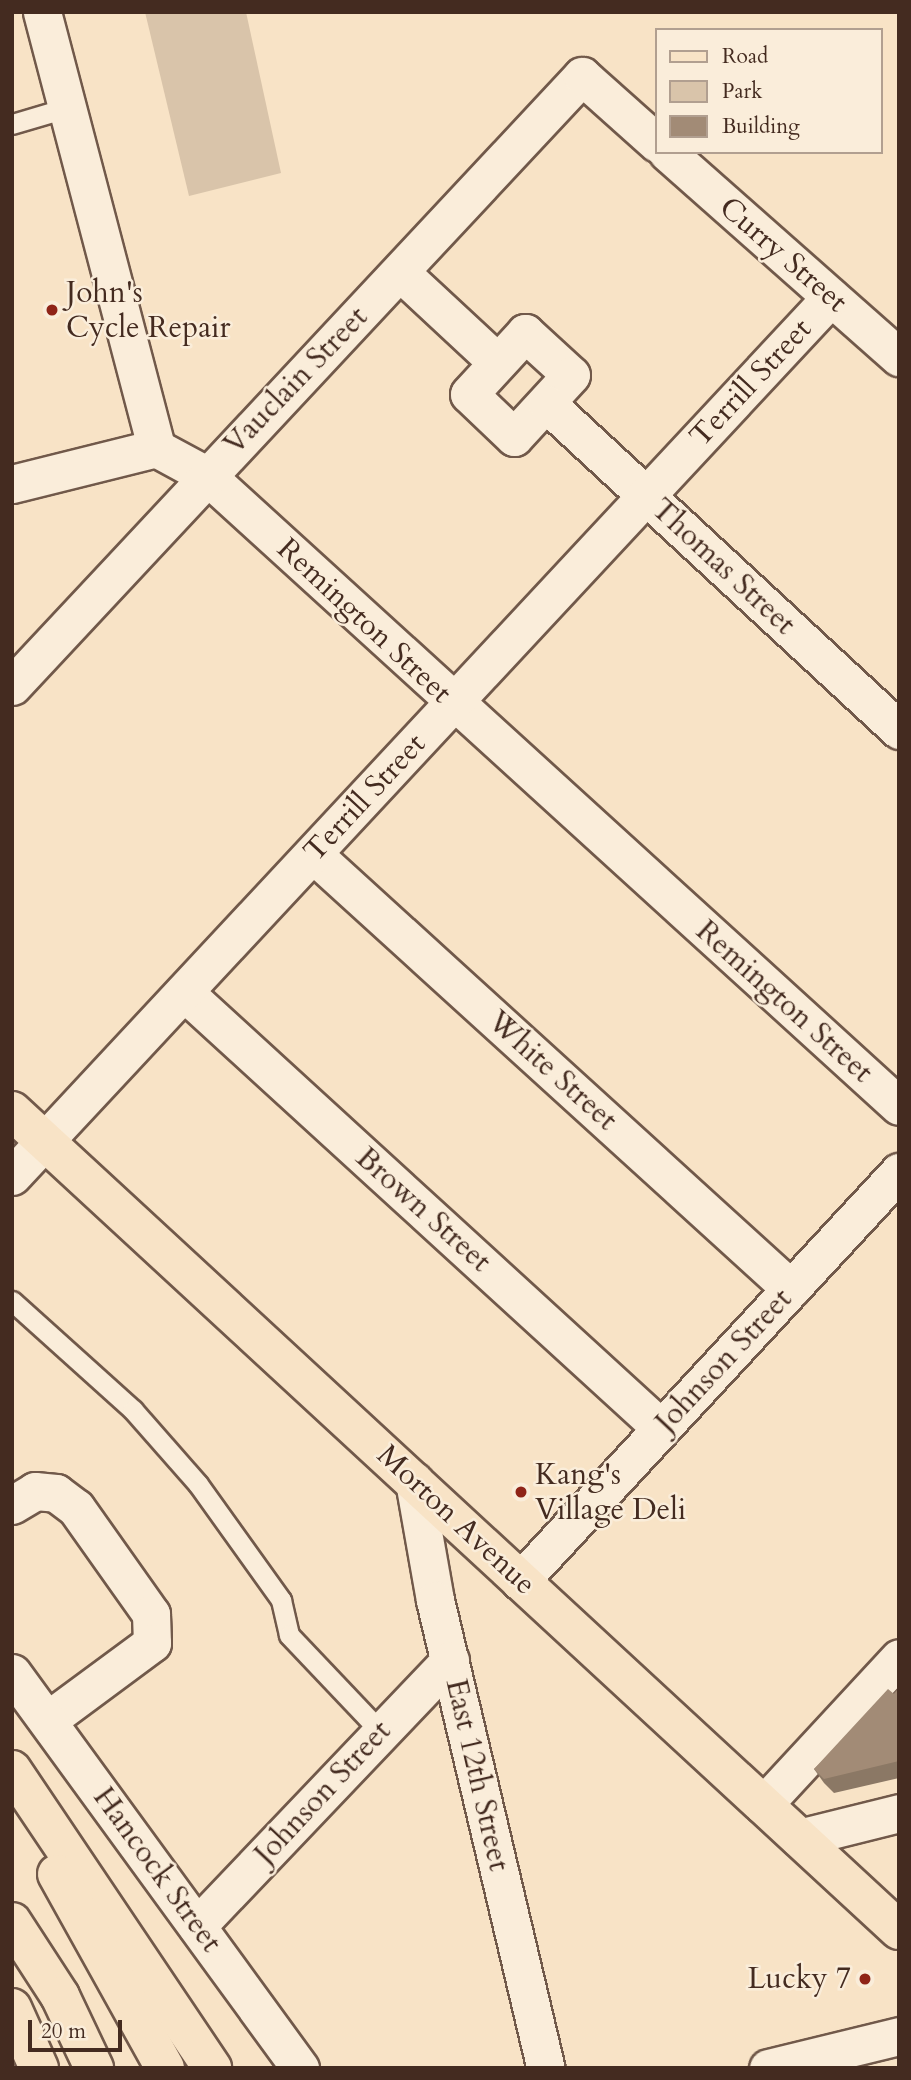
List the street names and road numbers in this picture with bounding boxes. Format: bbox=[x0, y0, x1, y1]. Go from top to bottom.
street label: Curry Street bbox=[712, 190, 854, 320]
street label: Vauclain Street bbox=[217, 300, 375, 462]
street label: Terrill Street bbox=[683, 312, 819, 454]
street label: Thomas Street bbox=[644, 491, 802, 643]
street label: Remington Street bbox=[269, 531, 459, 711]
street label: Terrill Street bbox=[297, 727, 433, 869]
street label: Remington Street bbox=[688, 913, 880, 1091]
street label: White Street bbox=[480, 1004, 624, 1138]
street label: Brown Street bbox=[348, 1140, 498, 1280]
street label: Johnson Street bbox=[648, 1282, 800, 1440]
street label: Morton Avenue bbox=[369, 1437, 543, 1603]
street label: East 12th Street bbox=[437, 1675, 517, 1875]
street label: Johnson Street bbox=[247, 1714, 399, 1872]
street label: Hancock Street bbox=[85, 1781, 229, 1959]

